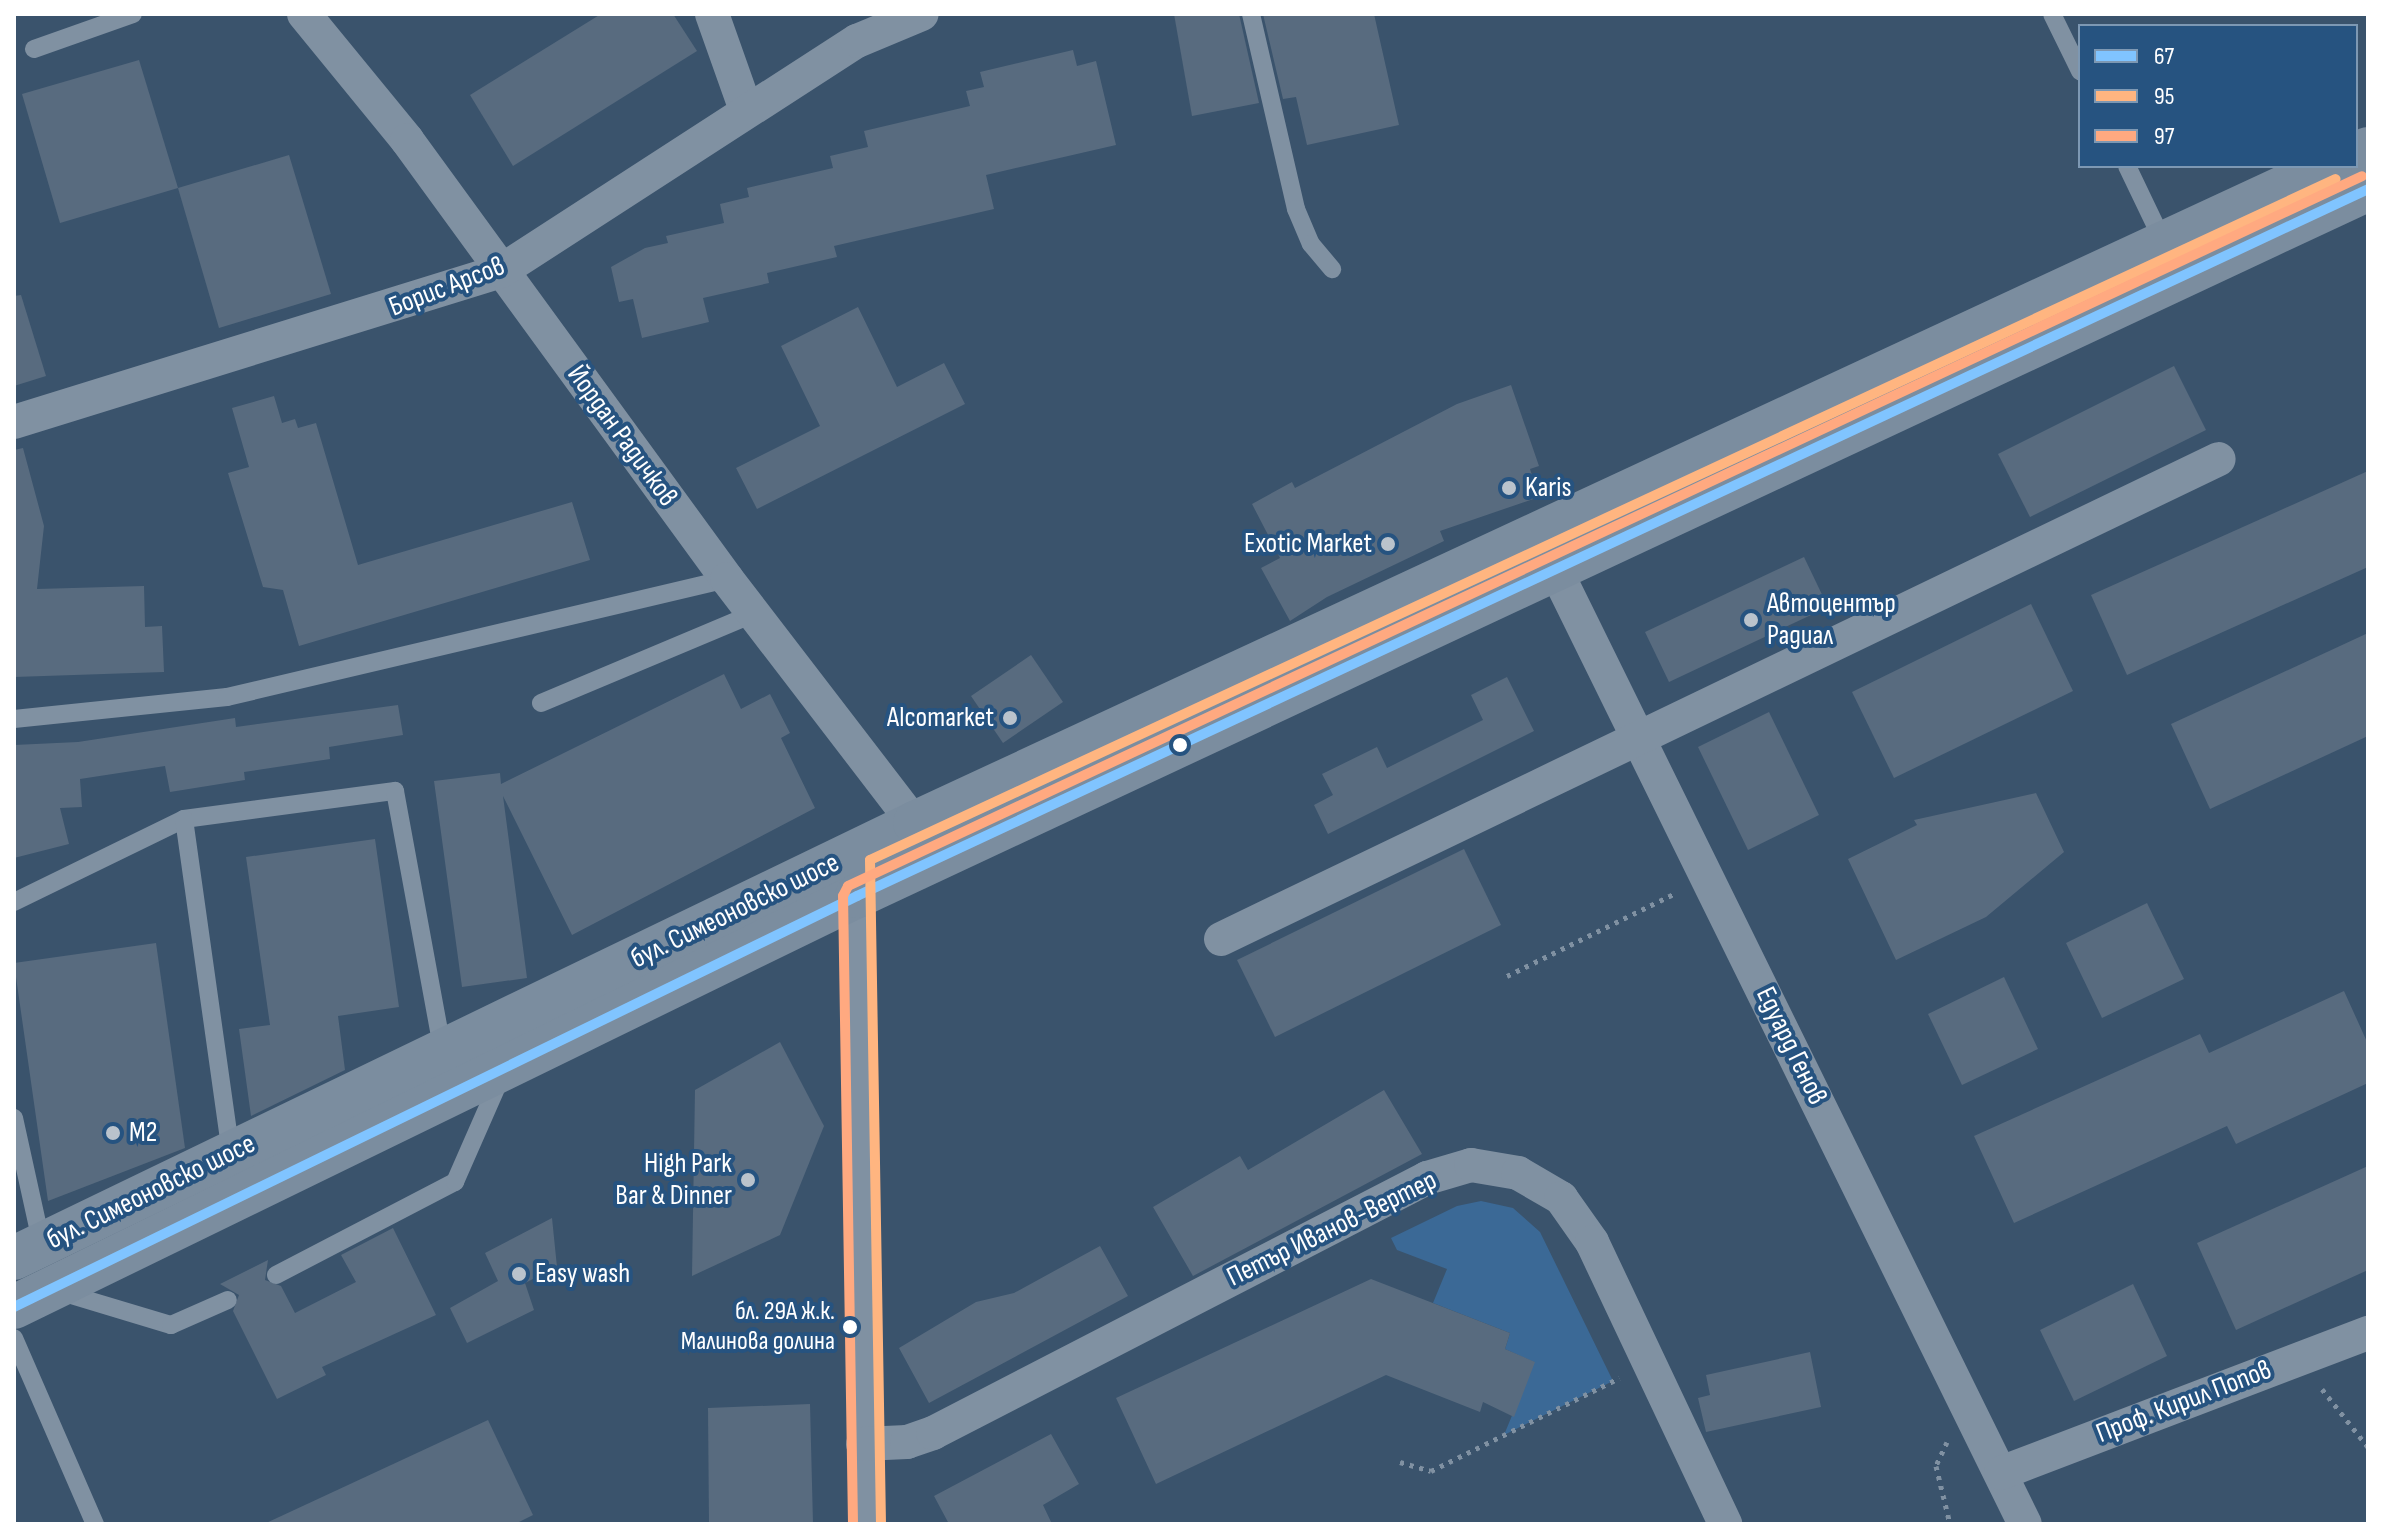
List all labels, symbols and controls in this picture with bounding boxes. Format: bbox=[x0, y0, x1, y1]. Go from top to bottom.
legend bbox=[2078, 24, 2358, 168]
text: 67 bbox=[2154, 42, 2174, 71]
text: 95 bbox=[2154, 82, 2174, 111]
text: 97 bbox=[2154, 122, 2174, 151]
street label: Борис Арсов bbox=[384, 250, 510, 324]
street label: Йордан Радичков bbox=[560, 359, 684, 513]
place label: Karis bbox=[1525, 471, 1572, 505]
marker: Karis bbox=[1500, 479, 1518, 497]
place label: Exotic Market bbox=[1244, 527, 1372, 561]
marker: Exotic Market bbox=[1379, 535, 1397, 553]
place label: Автоцентър Радиал bbox=[1767, 587, 1896, 653]
marker: Автоцентър Радиал bbox=[1742, 611, 1760, 629]
place label: Alcomarket bbox=[887, 701, 994, 735]
marker: Alcomarket bbox=[1001, 709, 1019, 727]
unlabelled marker bbox=[1172, 737, 1188, 753]
street label: бул. Симеоновско шосе bbox=[625, 846, 845, 976]
street label: Едуард Генов bbox=[1748, 982, 1834, 1110]
place label: M2 bbox=[129, 1116, 157, 1150]
marker: M2 bbox=[104, 1124, 122, 1142]
street label: бул. Симеоновско шосе bbox=[41, 1127, 261, 1257]
place label: High Park Bar & Dinner bbox=[615, 1147, 732, 1213]
street label: Петър Иванов-Вертер bbox=[1222, 1164, 1442, 1294]
marker: High Park Bar & Dinner bbox=[739, 1171, 757, 1189]
place label: Easy wash bbox=[535, 1257, 630, 1291]
marker: Easy wash bbox=[510, 1265, 528, 1283]
place label: бл. 29А ж.к. Малинова долина bbox=[681, 1296, 835, 1358]
marker: бл. 29А ж.к. Малинова долина bbox=[842, 1319, 858, 1335]
street label: Проф. Кирил Попов bbox=[2092, 1353, 2276, 1451]

